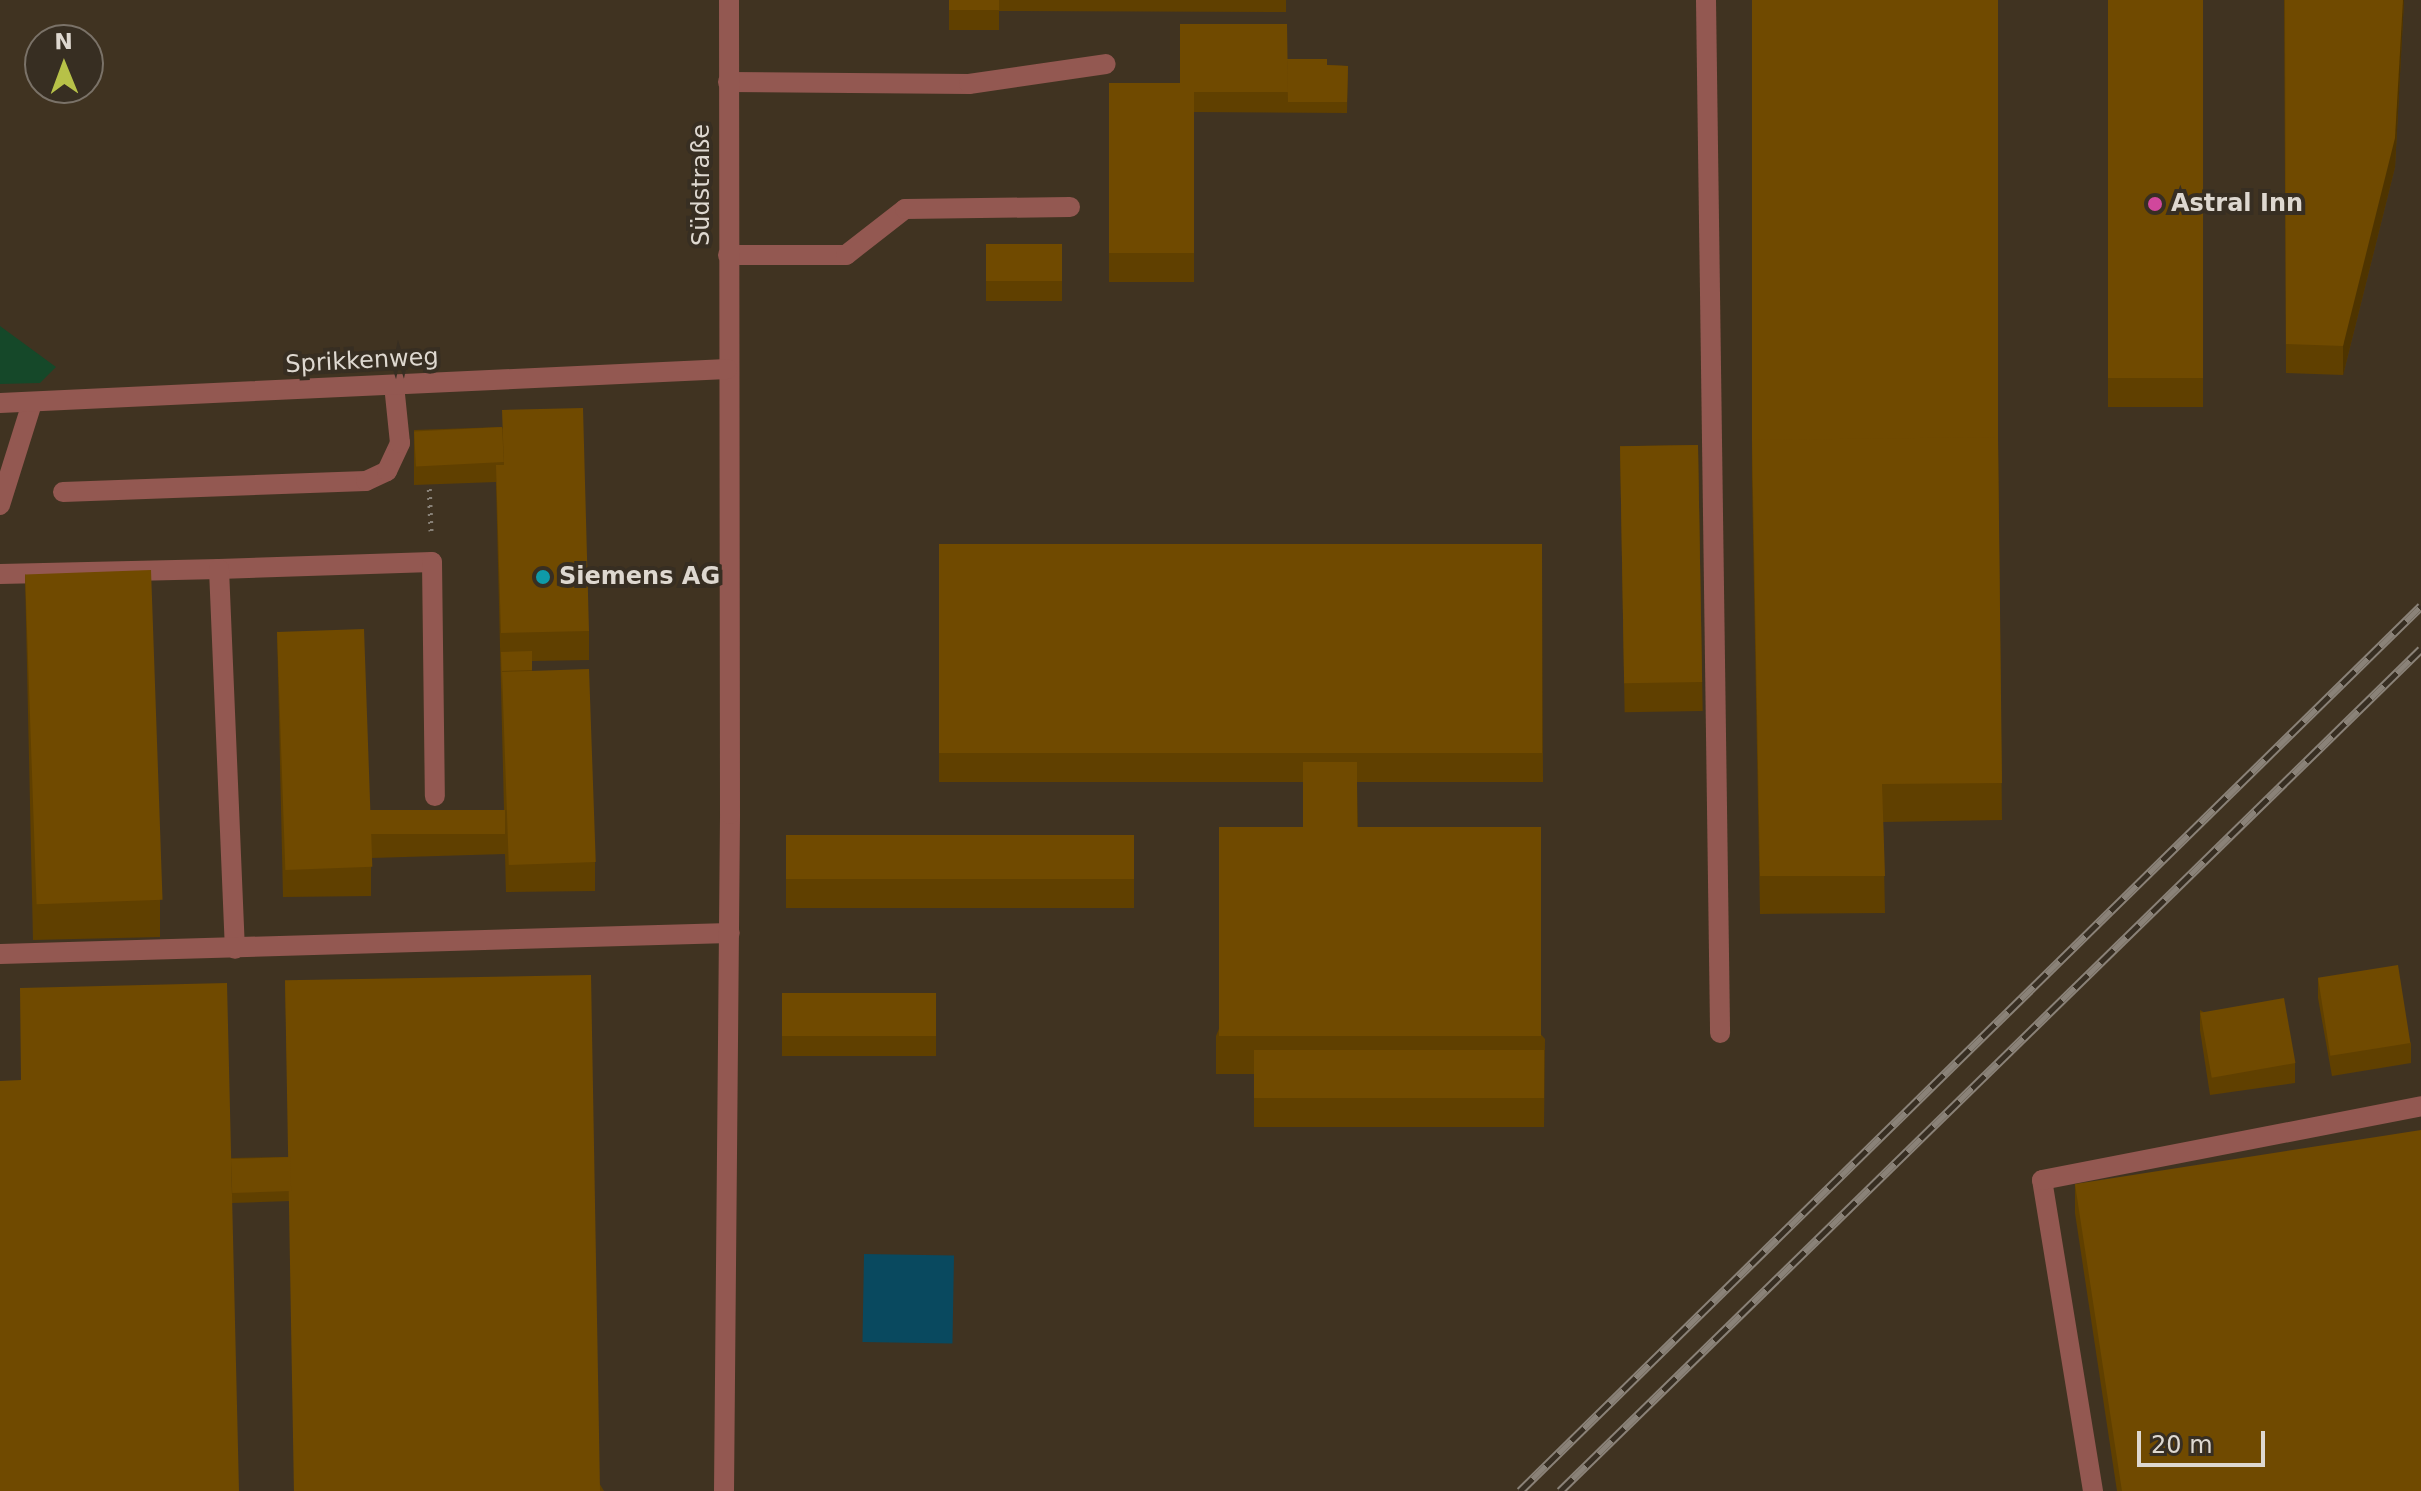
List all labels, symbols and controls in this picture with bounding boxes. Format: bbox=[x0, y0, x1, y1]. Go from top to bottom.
north arrow bbox=[24, 24, 104, 104]
text: N bbox=[54, 29, 73, 54]
street label: Südstraße bbox=[688, 124, 716, 246]
place label: Astral Inn bbox=[2171, 190, 2303, 218]
marker: Astral Inn bbox=[2146, 195, 2164, 213]
street label: Sprikkenweg bbox=[285, 343, 439, 379]
place label: Siemens AG bbox=[559, 563, 720, 591]
marker: Siemens AG bbox=[534, 568, 552, 586]
scale bar bbox=[2141, 1415, 2269, 1465]
text: 20 m bbox=[2151, 1431, 2213, 1459]

